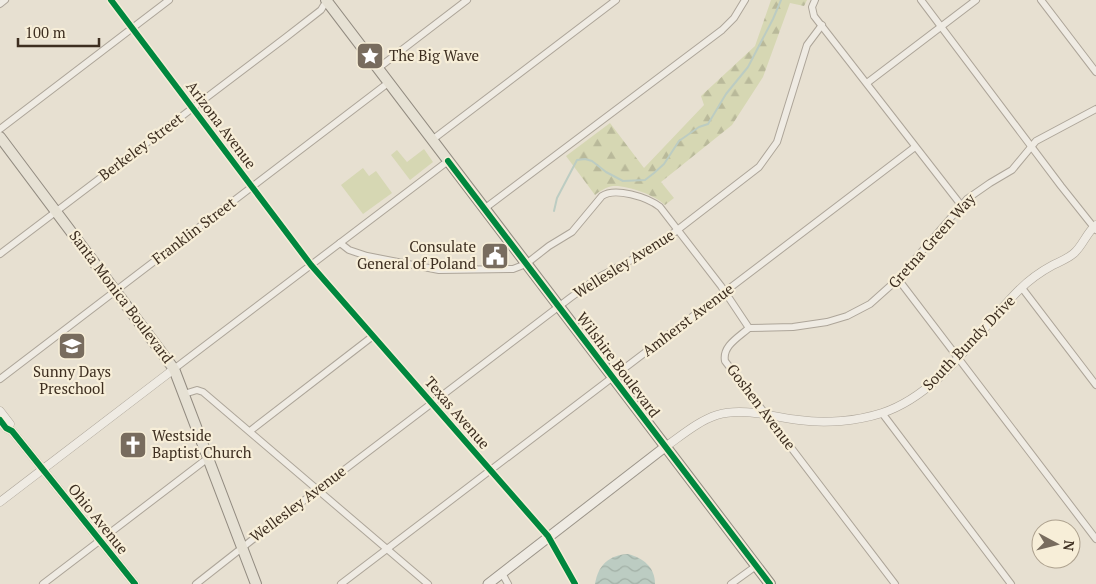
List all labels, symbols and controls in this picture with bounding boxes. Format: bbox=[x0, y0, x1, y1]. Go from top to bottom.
scale bar bbox=[18, 15, 99, 47]
text: 100 m bbox=[25, 22, 66, 42]
place icon: The Big Wave bbox=[355, 41, 385, 71]
place label: The Big Wave bbox=[389, 45, 479, 65]
street label: Arizona Avenue bbox=[182, 76, 261, 172]
street label: Berkeley Street bbox=[94, 108, 187, 184]
street label: Gretna Green Way bbox=[883, 188, 980, 292]
street label: Franklin Street bbox=[148, 192, 240, 268]
street label: Wellesley Avenue bbox=[569, 224, 678, 302]
street label: Santa Monica Boulevard bbox=[65, 226, 178, 367]
place label: Consulate General of Poland bbox=[357, 236, 476, 273]
public building icon: Consulate General of Poland bbox=[480, 241, 510, 271]
street label: Amherst Avenue bbox=[638, 278, 737, 360]
street label: South Bundy Drive bbox=[918, 290, 1019, 394]
street label: Wilshire Boulevard bbox=[573, 308, 665, 421]
school or university icon: Sunny Days Preschool bbox=[57, 331, 87, 361]
street label: Goshen Avenue bbox=[723, 359, 801, 453]
place label: Sunny Days Preschool bbox=[33, 361, 111, 398]
street label: Texas Avenue bbox=[421, 372, 495, 453]
place label: Westside Baptist Church bbox=[152, 425, 252, 462]
church icon: Westside Baptist Church bbox=[118, 430, 148, 460]
street label: Wellesley Avenue bbox=[245, 460, 350, 546]
street label: Ohio Avenue bbox=[64, 479, 133, 558]
north arrow bbox=[1031, 519, 1081, 569]
text: N bbox=[1059, 539, 1079, 552]

